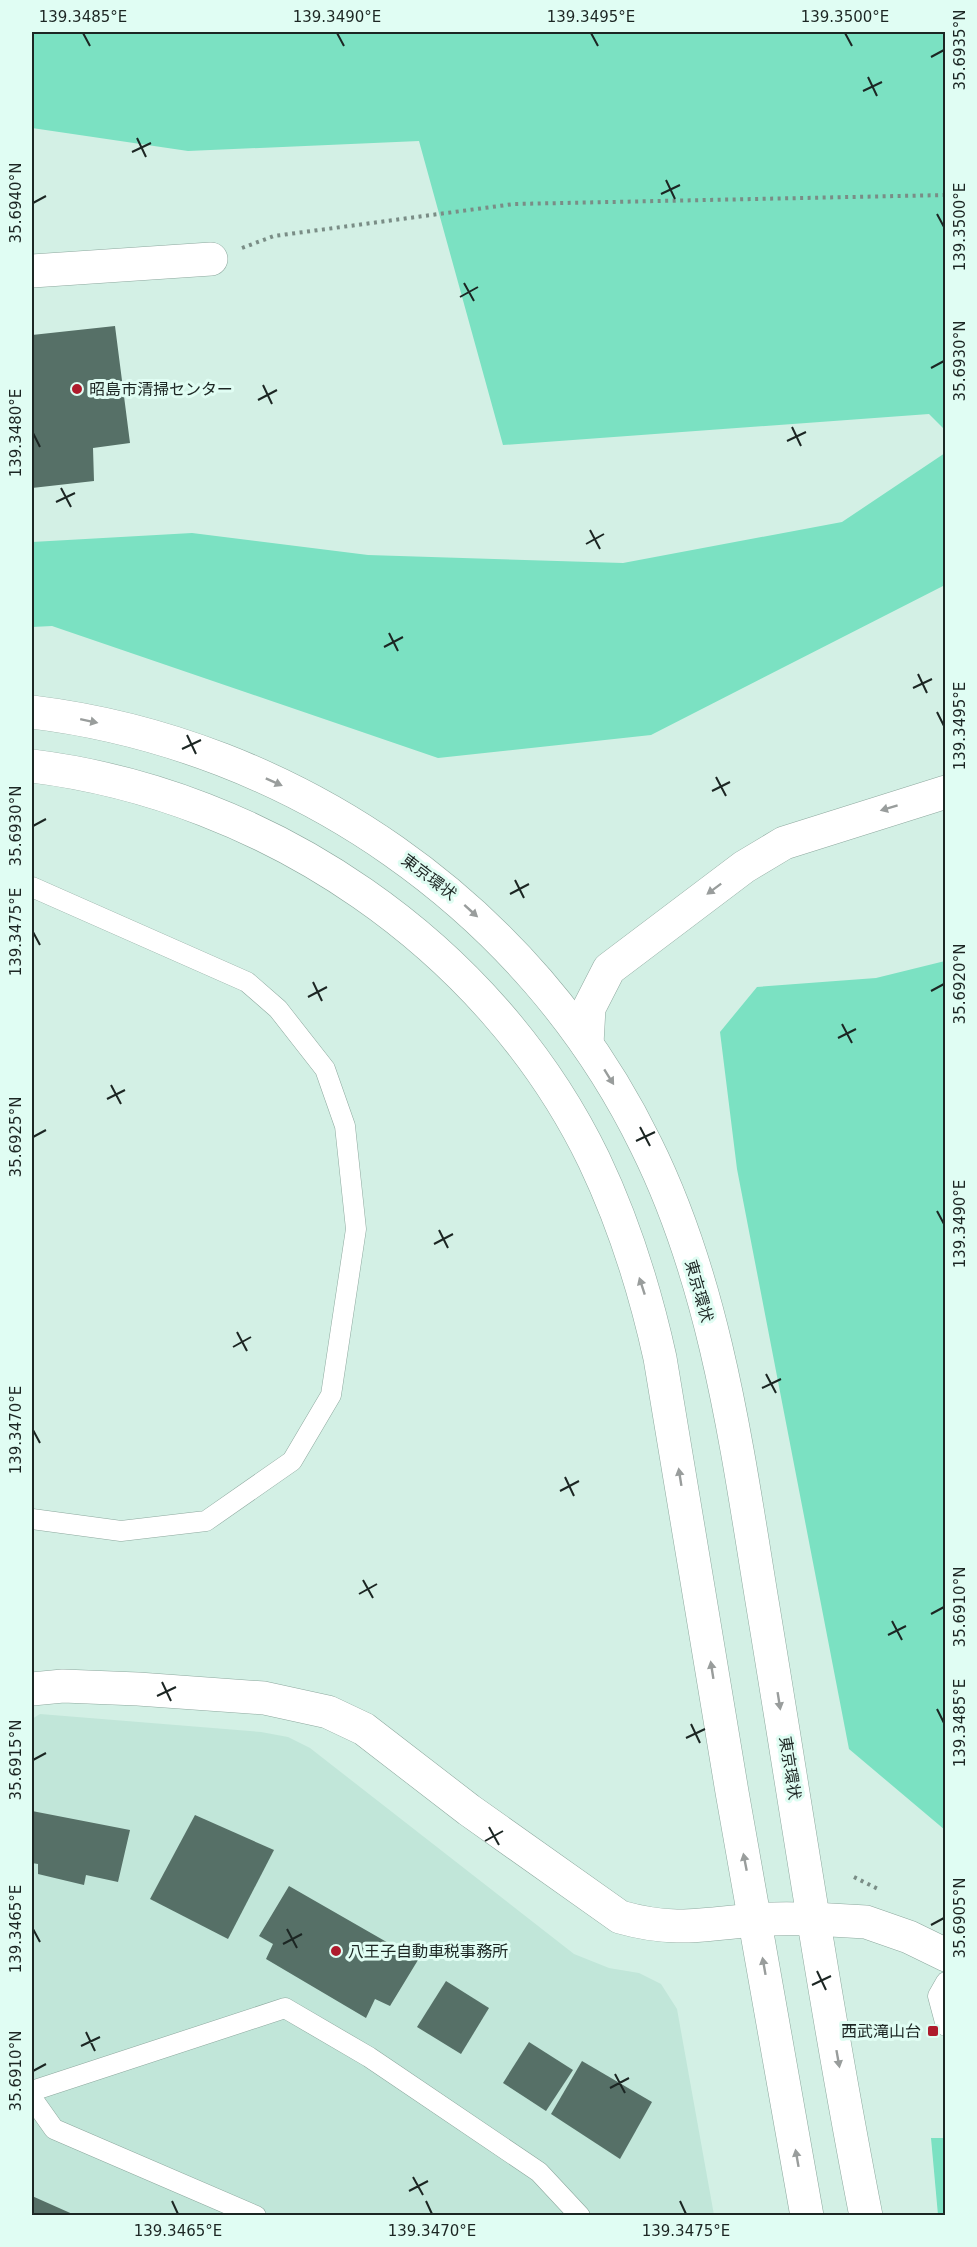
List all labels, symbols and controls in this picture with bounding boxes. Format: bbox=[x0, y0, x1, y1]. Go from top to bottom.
text: 139.3485°E bbox=[39, 8, 127, 26]
text: 139.3490°E bbox=[293, 8, 381, 26]
text: 139.3495°E bbox=[547, 8, 635, 26]
text: 139.3500°E bbox=[801, 8, 889, 26]
text: 35.6935°N bbox=[951, 10, 969, 90]
text: 35.6940°N bbox=[7, 163, 25, 243]
text: 139.3500°E bbox=[951, 183, 969, 271]
text: 35.6930°N bbox=[951, 321, 969, 401]
place label: 昭島市清掃センター bbox=[89, 380, 233, 399]
marker: 昭島市清掃センター bbox=[70, 382, 84, 396]
text: 139.3480°E bbox=[7, 389, 25, 477]
text: 139.3495°E bbox=[951, 682, 969, 770]
one-way arrow bbox=[80, 717, 99, 726]
one-way arrow bbox=[265, 777, 283, 787]
text: 35.6930°N bbox=[7, 786, 25, 866]
one-way arrow bbox=[880, 804, 898, 814]
street label: 東京環状 bbox=[398, 850, 460, 904]
one-way arrow bbox=[706, 883, 722, 896]
text: 139.3475°E bbox=[7, 888, 25, 976]
one-way arrow bbox=[464, 904, 479, 918]
text: 35.6920°N bbox=[951, 944, 969, 1024]
one-way arrow bbox=[603, 1069, 614, 1085]
text: 35.6925°N bbox=[7, 1097, 25, 1177]
text: 139.3490°E bbox=[951, 1180, 969, 1268]
street label: 東京環状 bbox=[681, 1258, 717, 1324]
one-way arrow bbox=[637, 1277, 646, 1295]
text: 139.3470°E bbox=[7, 1386, 25, 1474]
one-way arrow bbox=[675, 1468, 684, 1487]
text: 35.6910°N bbox=[951, 1567, 969, 1647]
one-way arrow bbox=[707, 1660, 716, 1679]
text: 139.3485°E bbox=[951, 1679, 969, 1767]
one-way arrow bbox=[775, 1692, 784, 1711]
text: 35.6915°N bbox=[7, 1720, 25, 1800]
street label: 東京環状 bbox=[776, 1735, 804, 1801]
one-way arrow bbox=[740, 1852, 749, 1871]
text: 35.6905°N bbox=[951, 1878, 969, 1958]
text: 139.3465°E bbox=[7, 1885, 25, 1973]
place label: 八王子自動車税事務所 bbox=[348, 1942, 508, 1961]
marker: 八王子自動車税事務所 bbox=[329, 1944, 343, 1958]
one-way arrow bbox=[759, 1956, 768, 1975]
place label: 西武滝山台 bbox=[841, 2022, 921, 2041]
marker: 西武滝山台 bbox=[926, 2024, 940, 2038]
text: 35.6910°N bbox=[7, 2031, 25, 2111]
one-way arrow bbox=[834, 2050, 843, 2069]
one-way arrow bbox=[792, 2148, 801, 2167]
text: 139.3465°E bbox=[134, 2222, 222, 2240]
text: 139.3470°E bbox=[388, 2222, 476, 2240]
text: 139.3475°E bbox=[642, 2222, 730, 2240]

